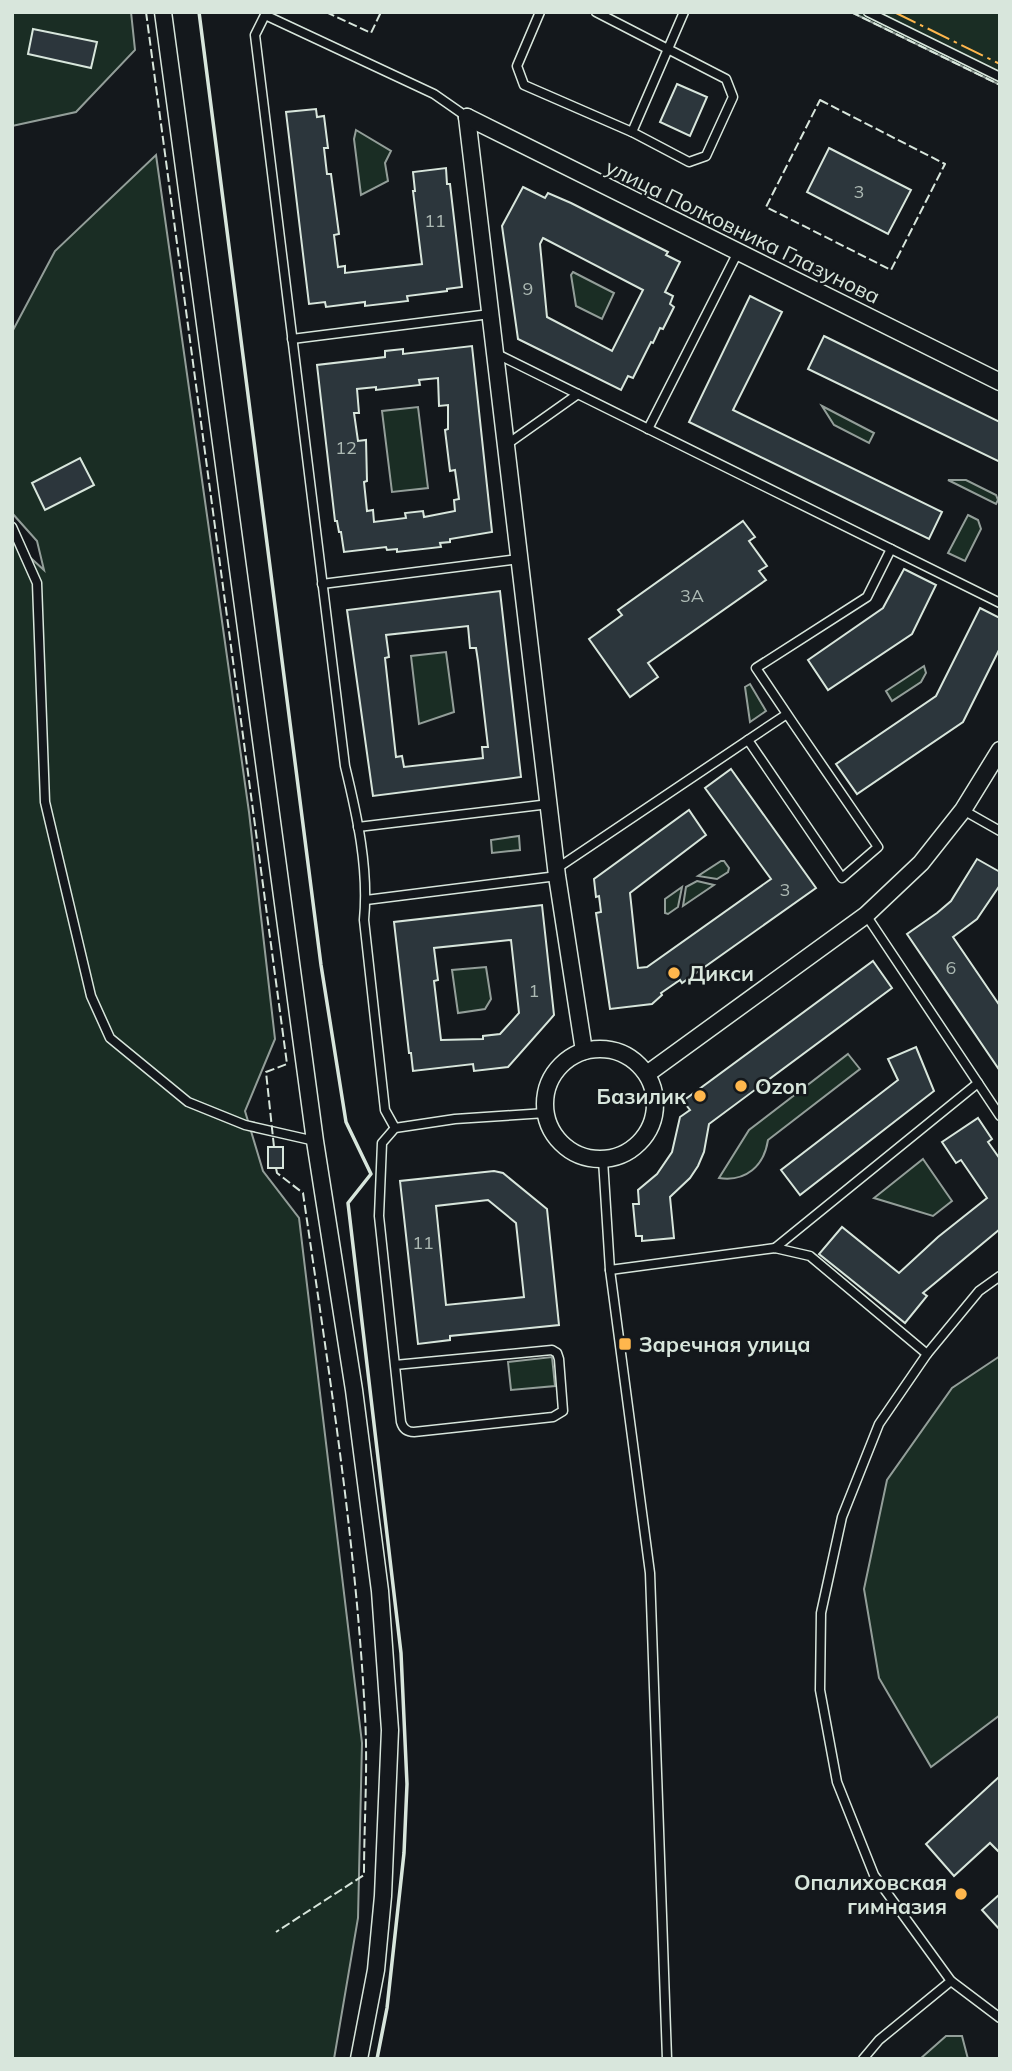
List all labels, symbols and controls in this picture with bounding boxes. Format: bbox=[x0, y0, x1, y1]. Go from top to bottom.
street label: улица Полковника Глазунова bbox=[602, 153, 884, 309]
house number: 3 bbox=[854, 180, 864, 203]
house number: 11 bbox=[424, 209, 446, 232]
house number: 9 bbox=[523, 277, 533, 300]
house number: 12 bbox=[335, 436, 357, 459]
house number: 3А bbox=[680, 584, 704, 607]
house number: 3 bbox=[780, 878, 790, 901]
house number: 6 bbox=[946, 956, 956, 979]
place label: Дикси bbox=[688, 960, 754, 986]
marker: Дикси bbox=[666, 965, 682, 981]
house number: 1 bbox=[529, 979, 539, 1002]
place label: Ozon bbox=[755, 1073, 807, 1099]
marker: Ozon bbox=[733, 1078, 749, 1094]
place label: Базилик bbox=[596, 1083, 687, 1109]
marker: Базилик bbox=[692, 1088, 708, 1104]
house number: 11 bbox=[412, 1231, 434, 1254]
place label: Заречная улица bbox=[639, 1331, 811, 1357]
marker: Заречная улица bbox=[617, 1336, 633, 1352]
place label: Опалиховская гимназия bbox=[794, 1869, 947, 1919]
marker: Опалиховская гимназия bbox=[953, 1886, 969, 1902]

